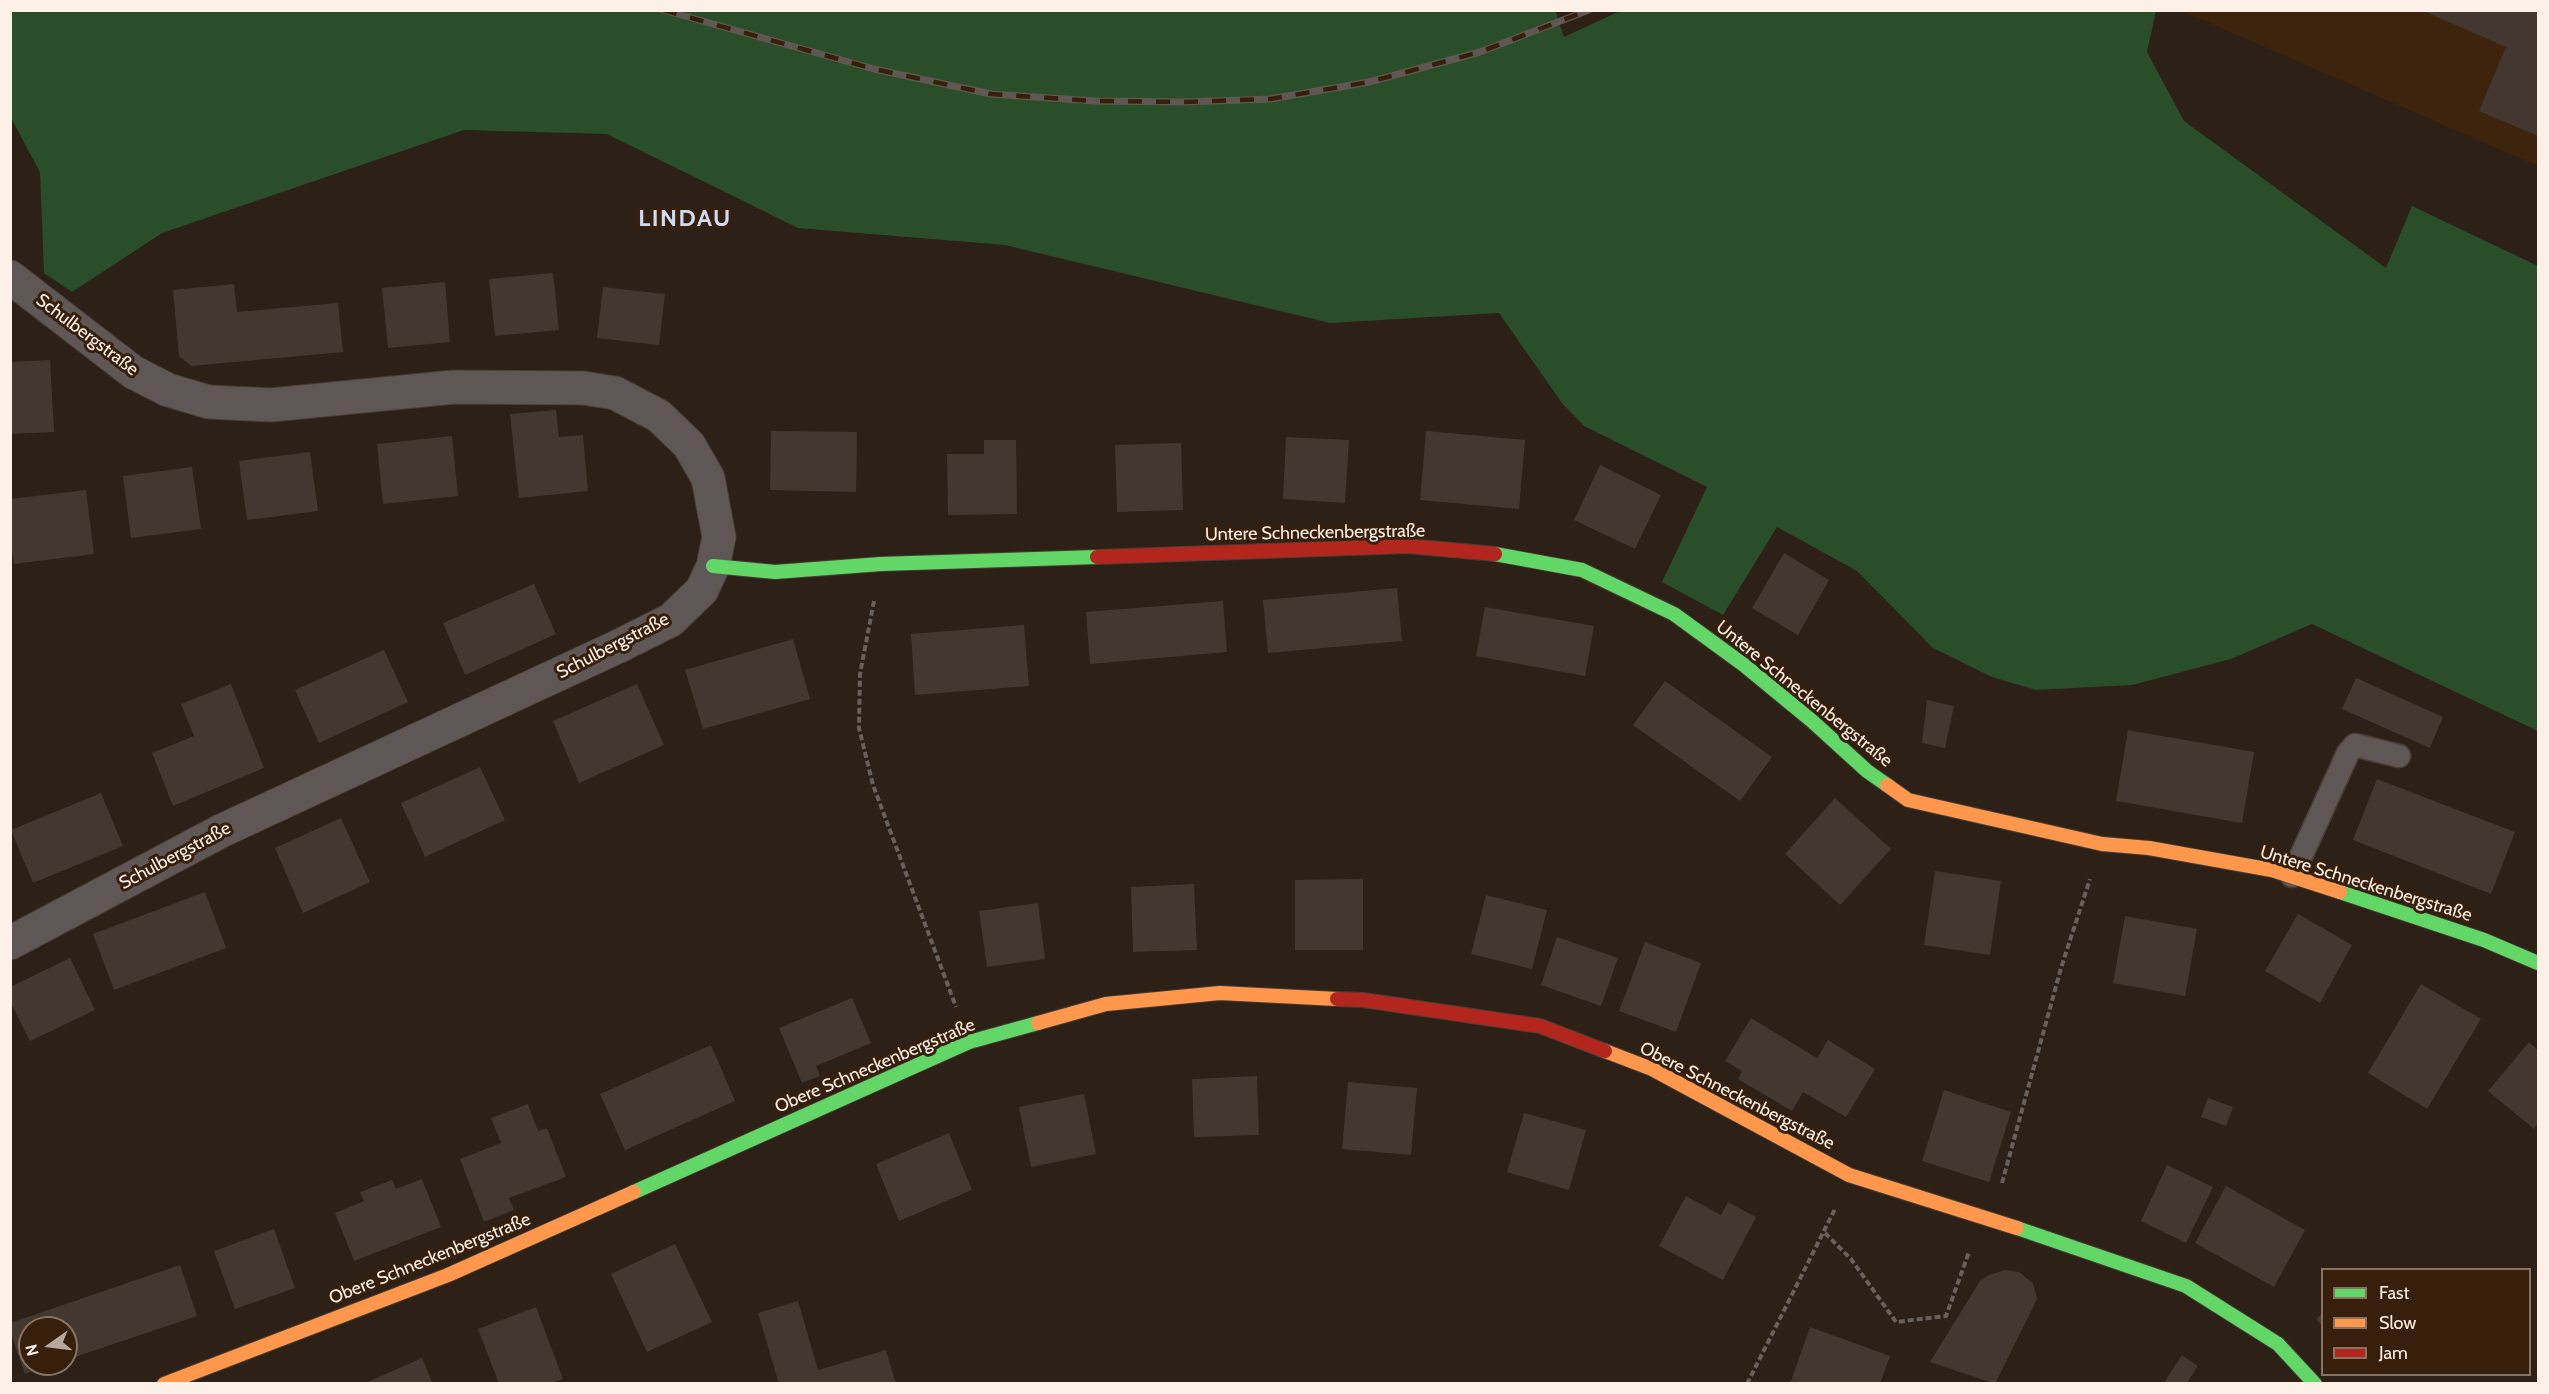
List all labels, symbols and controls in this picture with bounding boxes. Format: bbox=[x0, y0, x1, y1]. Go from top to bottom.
district label: LINDAU bbox=[638, 205, 732, 233]
street label: Schulbergstraße bbox=[31, 289, 143, 381]
street label: Untere Schneckenbergstraße bbox=[1205, 520, 1425, 546]
street label: Schulbergstraße bbox=[553, 608, 673, 684]
street label: Untere Schneckenbergstraße bbox=[1712, 616, 1896, 772]
street label: Schulbergstraße bbox=[116, 818, 234, 894]
street label: Untere Schneckenbergstraße bbox=[2257, 841, 2475, 927]
street label: Obere Schneckenbergstraße bbox=[772, 1014, 978, 1118]
street label: Obere Schneckenbergstraße bbox=[1636, 1037, 1838, 1155]
street label: Obere Schneckenbergstraße bbox=[326, 1209, 534, 1309]
legend bbox=[2321, 1268, 2531, 1376]
text: Fast bbox=[2379, 1282, 2410, 1304]
text: Slow bbox=[2379, 1312, 2416, 1334]
north arrow bbox=[18, 1316, 78, 1376]
text: N bbox=[21, 1342, 43, 1358]
text: Jam bbox=[2379, 1342, 2408, 1364]

